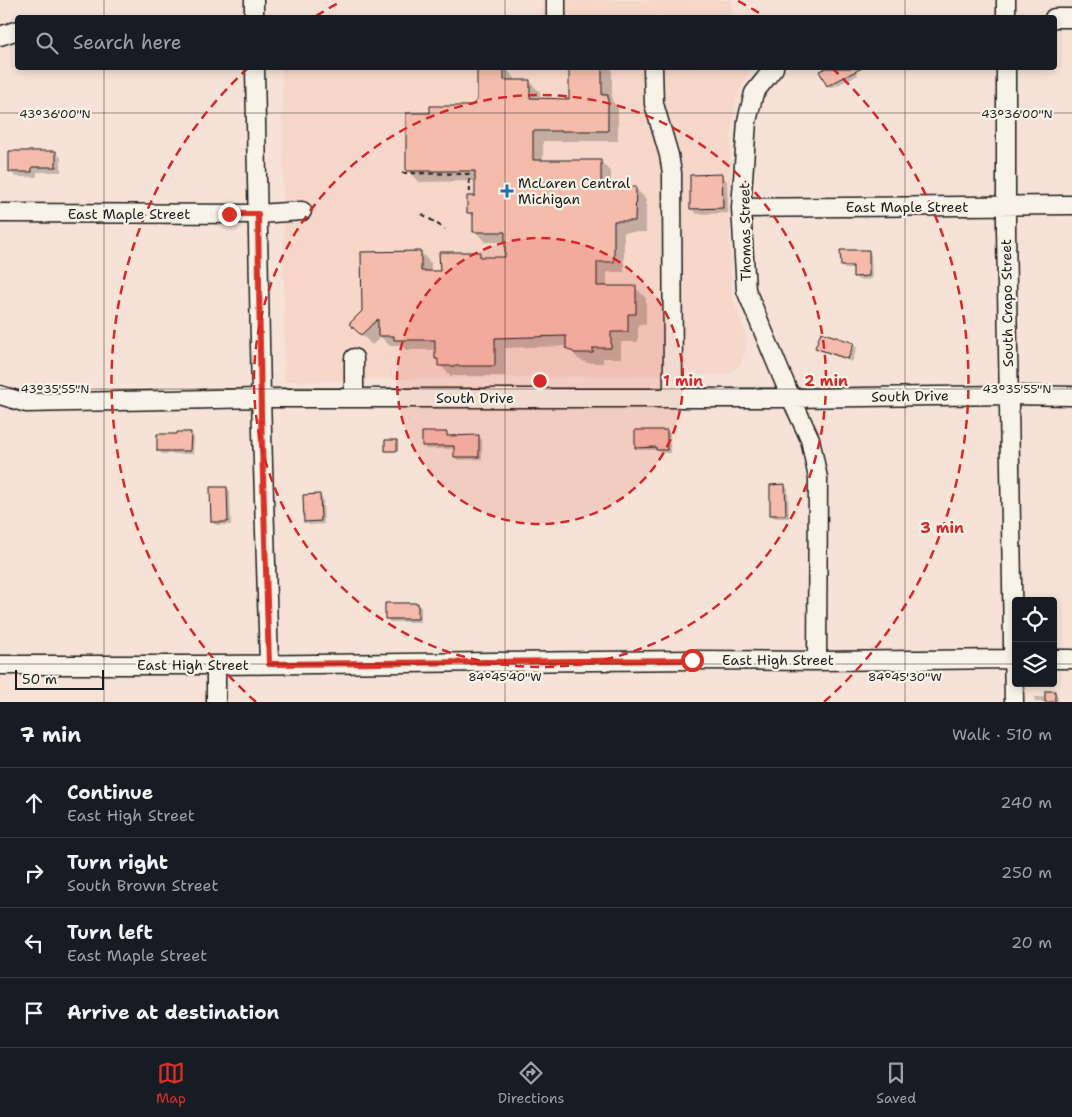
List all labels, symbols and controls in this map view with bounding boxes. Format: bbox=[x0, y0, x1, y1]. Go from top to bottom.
search box bbox=[15, 15, 1057, 70]
icon: search bbox=[33, 29, 61, 57]
text: Search here bbox=[73, 30, 182, 55]
text: 43°36'00"N bbox=[19, 106, 91, 122]
text: 43°36'00"N bbox=[981, 106, 1053, 122]
place label: McLaren Central Michigan bbox=[518, 174, 631, 208]
street label: Thomas Street bbox=[735, 183, 755, 281]
marker: McLaren Central Michigan bbox=[500, 184, 514, 198]
street label: East Maple Street bbox=[846, 198, 968, 216]
route end bbox=[218, 203, 241, 226]
street label: East Maple Street bbox=[68, 205, 190, 223]
street label: South Crapo Street bbox=[997, 239, 1017, 367]
text: 1 min bbox=[663, 371, 703, 391]
text: 2 min bbox=[804, 371, 848, 391]
centre of rings bbox=[531, 372, 549, 390]
text: 43°35'55"N bbox=[21, 381, 89, 397]
text: 43°35'55"N bbox=[983, 381, 1051, 397]
street label: South Drive bbox=[871, 386, 949, 406]
street label: South Drive bbox=[436, 389, 514, 407]
text: 3 min bbox=[920, 518, 964, 538]
map controls bbox=[1012, 597, 1057, 687]
button: locate bbox=[1012, 597, 1057, 642]
button: layers bbox=[1012, 642, 1057, 687]
route start bbox=[681, 649, 704, 672]
street label: East High Street bbox=[722, 651, 834, 669]
street label: East High Street bbox=[137, 656, 249, 674]
scale bar bbox=[15, 667, 104, 690]
text: 84°45'40"W bbox=[468, 669, 542, 685]
text: 84°45'30"W bbox=[868, 669, 942, 685]
text: 50 m bbox=[22, 670, 57, 688]
text: 7 min bbox=[20, 721, 81, 749]
text: Walk · 510 m bbox=[952, 724, 1052, 745]
text: Continue bbox=[67, 780, 153, 805]
icon: ahead bbox=[20, 789, 48, 817]
text: 240 m bbox=[1000, 792, 1052, 813]
text: East High Street bbox=[67, 805, 195, 826]
text: Turn right bbox=[67, 850, 168, 875]
icon: right bbox=[20, 859, 48, 887]
text: 250 m bbox=[1001, 862, 1052, 883]
text: South Brown Street bbox=[67, 875, 218, 896]
text: Turn left bbox=[67, 920, 153, 945]
icon: left bbox=[20, 929, 48, 957]
text: 20 m bbox=[1011, 932, 1052, 953]
text: East Maple Street bbox=[67, 945, 207, 966]
icon: arrive bbox=[20, 999, 48, 1027]
text: Arrive at destination bbox=[67, 1000, 279, 1025]
tab: Map bbox=[156, 1059, 186, 1107]
tab: Directions bbox=[498, 1059, 564, 1107]
tab: Saved bbox=[876, 1059, 916, 1107]

